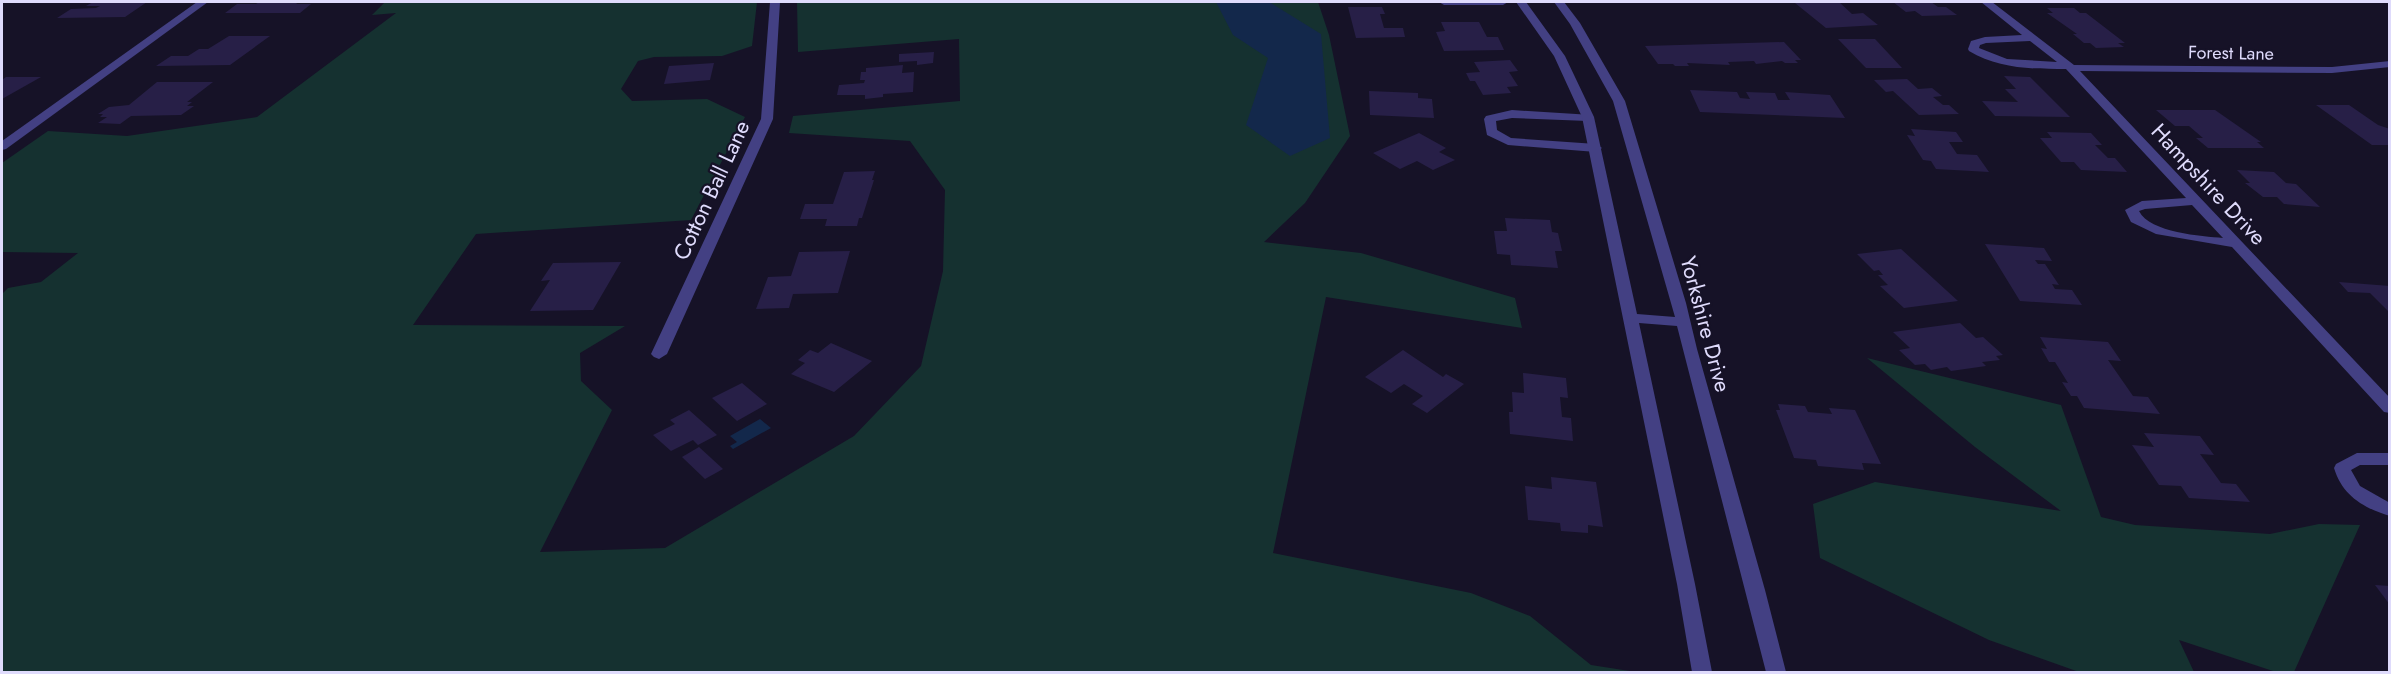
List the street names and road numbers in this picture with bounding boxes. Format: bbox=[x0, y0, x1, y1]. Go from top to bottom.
street label: Forest Lane bbox=[2188, 39, 2274, 67]
street label: Cotton Ball Lane bbox=[665, 115, 757, 265]
street label: Hampshire Drive bbox=[2144, 116, 2274, 252]
street label: Yorkshire Drive bbox=[1672, 252, 1740, 396]

